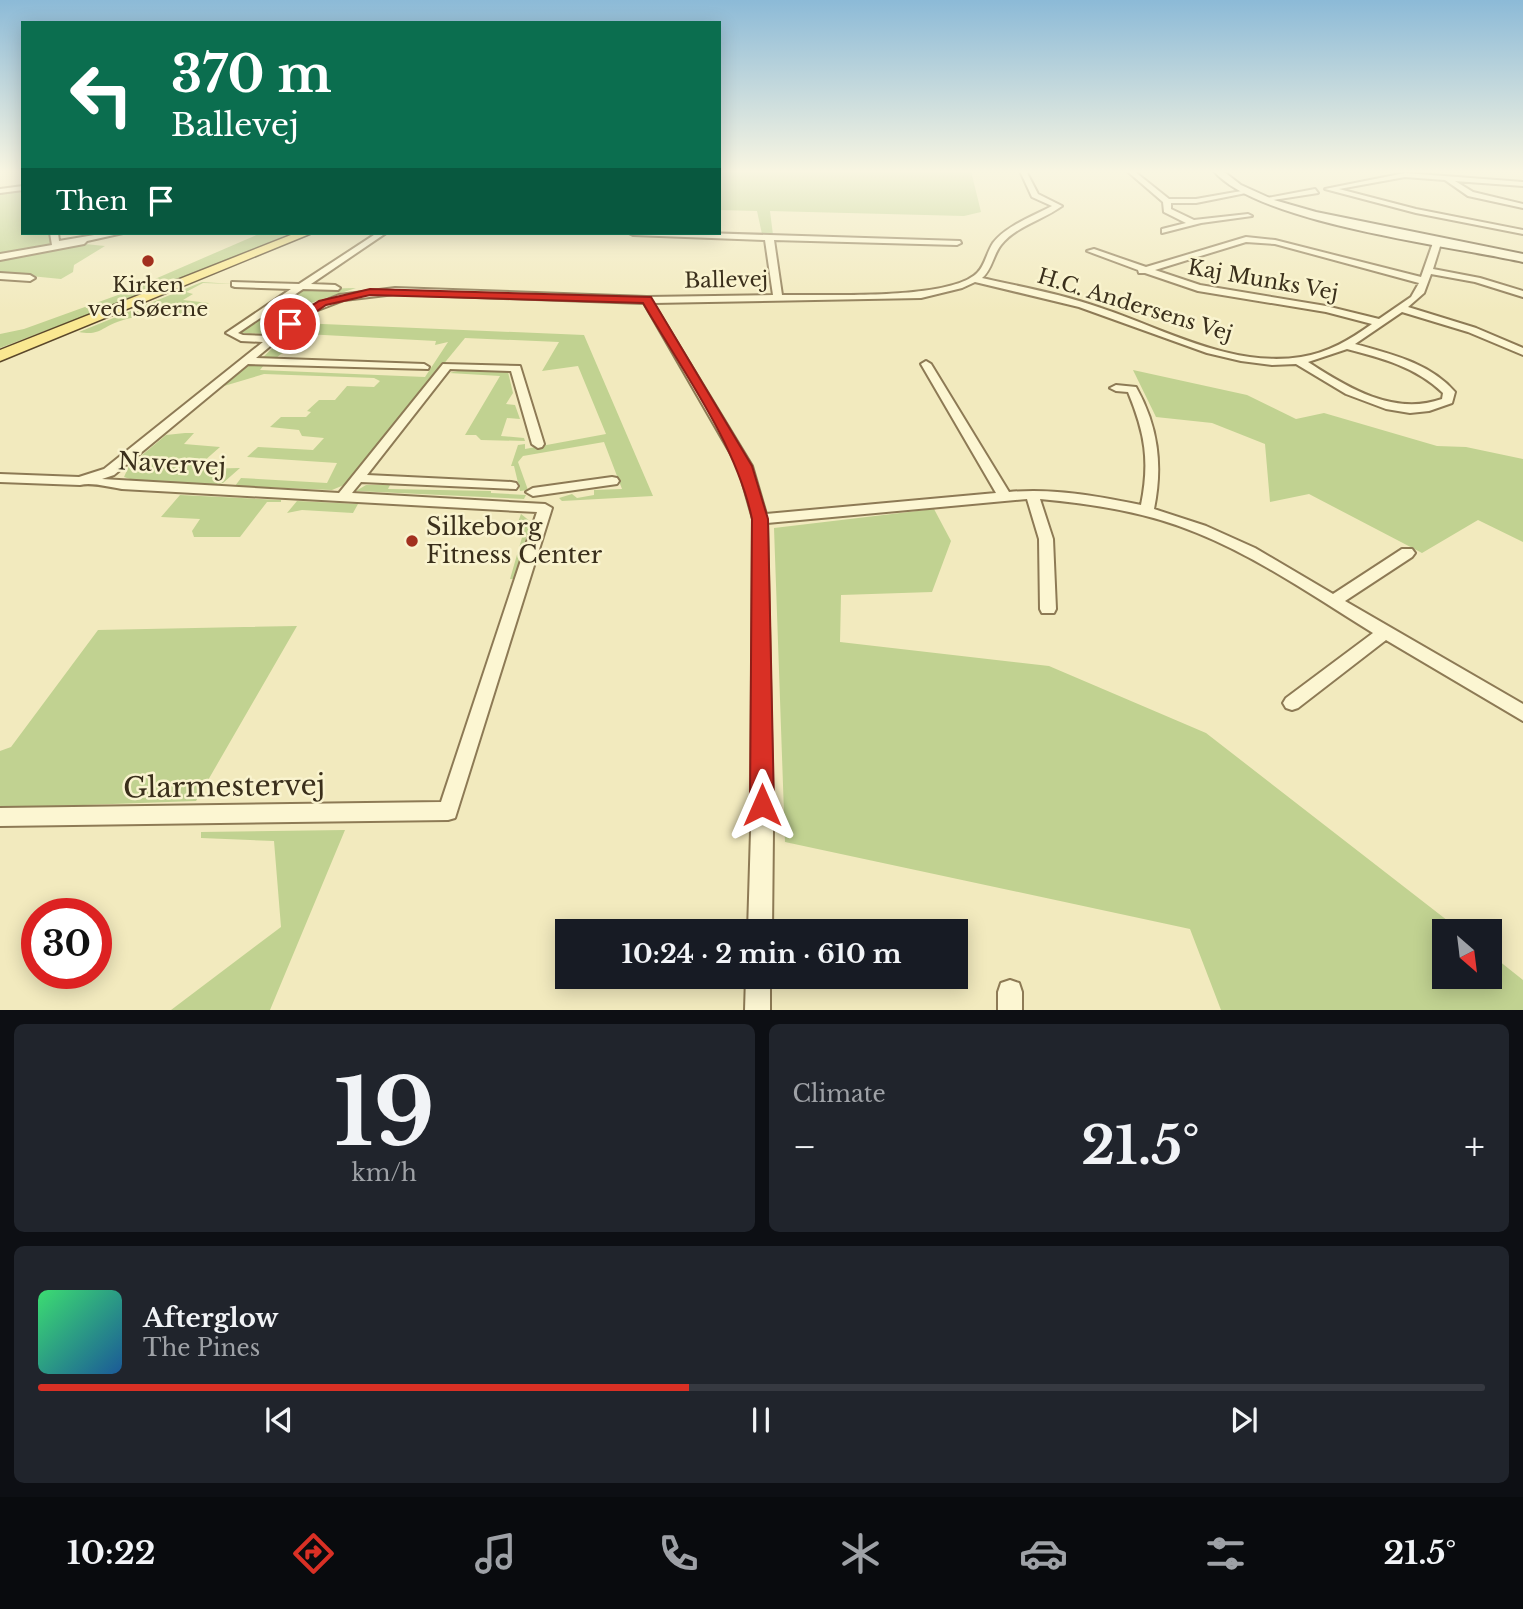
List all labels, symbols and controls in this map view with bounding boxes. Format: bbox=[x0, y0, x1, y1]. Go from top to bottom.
text: 370 m bbox=[171, 44, 332, 105]
icon: left bbox=[56, 49, 147, 140]
text: Ballevej bbox=[171, 105, 299, 145]
icon: arrive bbox=[142, 182, 180, 220]
text: Then bbox=[56, 185, 128, 217]
marker: Kirken ved Søerne bbox=[140, 253, 156, 269]
street label: Kaj Munks Vej bbox=[1186, 254, 1340, 306]
street label: H.C. Andersens Vej bbox=[1034, 263, 1236, 347]
street label: Ballevej bbox=[684, 266, 768, 294]
place label: Kirken ved Søerne bbox=[88, 272, 208, 322]
pin bbox=[260, 294, 320, 354]
icon: arrive bbox=[271, 305, 309, 343]
street label: Navervej bbox=[117, 446, 227, 481]
place label: Silkeborg Fitness Center bbox=[426, 512, 603, 569]
marker: Silkeborg Fitness Center bbox=[404, 533, 420, 549]
street label: Glarmestervej bbox=[123, 767, 325, 806]
position arrow bbox=[725, 768, 799, 842]
speed limit sign: 30 bbox=[21, 898, 112, 989]
north arrow bbox=[1432, 919, 1502, 989]
map controls bbox=[1432, 919, 1502, 989]
text: 10:24 · 2 min · 610 m bbox=[622, 938, 901, 970]
text: 19 bbox=[334, 1057, 435, 1170]
text: Climate bbox=[793, 1080, 886, 1108]
text: 21.5° bbox=[1081, 1114, 1200, 1178]
text: − bbox=[793, 1123, 817, 1170]
text: + bbox=[1464, 1123, 1485, 1170]
text: km/h bbox=[352, 1159, 417, 1187]
text: Afterglow bbox=[143, 1302, 279, 1334]
text: The Pines bbox=[143, 1334, 260, 1362]
icon: previous bbox=[260, 1401, 298, 1439]
icon: pause bbox=[742, 1401, 780, 1439]
icon: next bbox=[1225, 1401, 1263, 1439]
icon: directions bbox=[289, 1529, 338, 1578]
icon: music bbox=[471, 1529, 520, 1578]
icon: phone bbox=[654, 1529, 703, 1578]
icon: climate bbox=[836, 1529, 885, 1578]
icon: car bbox=[1019, 1529, 1068, 1578]
icon: filters bbox=[1201, 1529, 1250, 1578]
text: 10:22 bbox=[67, 1533, 156, 1573]
text: 21.5° bbox=[1383, 1533, 1456, 1573]

